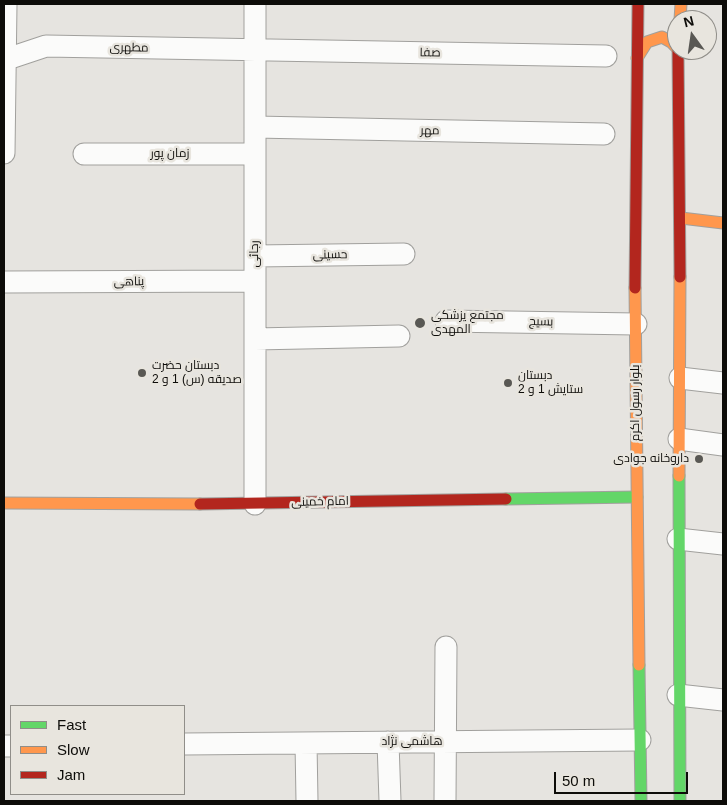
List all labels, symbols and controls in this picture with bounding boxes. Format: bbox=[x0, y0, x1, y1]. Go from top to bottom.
north arrow bbox=[667, 10, 717, 60]
text: N bbox=[682, 12, 695, 30]
street label: مطهری bbox=[109, 40, 149, 56]
street label: صفا bbox=[419, 46, 441, 60]
street label: مهر bbox=[420, 124, 440, 138]
street label: زمان پور bbox=[150, 147, 190, 161]
street label: رجائی bbox=[248, 240, 262, 268]
street label: حسینی bbox=[313, 247, 347, 263]
street label: پناهی bbox=[114, 275, 144, 289]
place label: مجتمع پزشکی المهدی bbox=[431, 309, 504, 337]
street label: بسیج bbox=[529, 315, 553, 329]
marker: مجتمع پزشکی المهدی bbox=[413, 316, 427, 330]
place label: دبستان حضرت صدیقه (س) 1 و 2 bbox=[152, 359, 242, 387]
street label: بلوار رسول اکرم bbox=[629, 365, 643, 441]
marker: دبستان حضرت صدیقه (س) 1 و 2 bbox=[136, 367, 148, 379]
place label: دبستان ستایش 1 و 2 bbox=[518, 369, 583, 397]
marker: دبستان ستایش 1 و 2 bbox=[502, 377, 514, 389]
place label: داروخانه جوادی bbox=[613, 452, 689, 466]
marker: داروخانه جوادی bbox=[693, 453, 705, 465]
street label: امام خمینی bbox=[291, 494, 349, 510]
legend bbox=[10, 705, 185, 795]
text: Fast bbox=[57, 716, 86, 733]
street label: هاشمی نژاد bbox=[382, 735, 442, 749]
text: Slow bbox=[57, 741, 90, 758]
scale bar bbox=[557, 762, 691, 794]
text: Jam bbox=[57, 766, 85, 783]
text: 50 m bbox=[562, 772, 595, 789]

